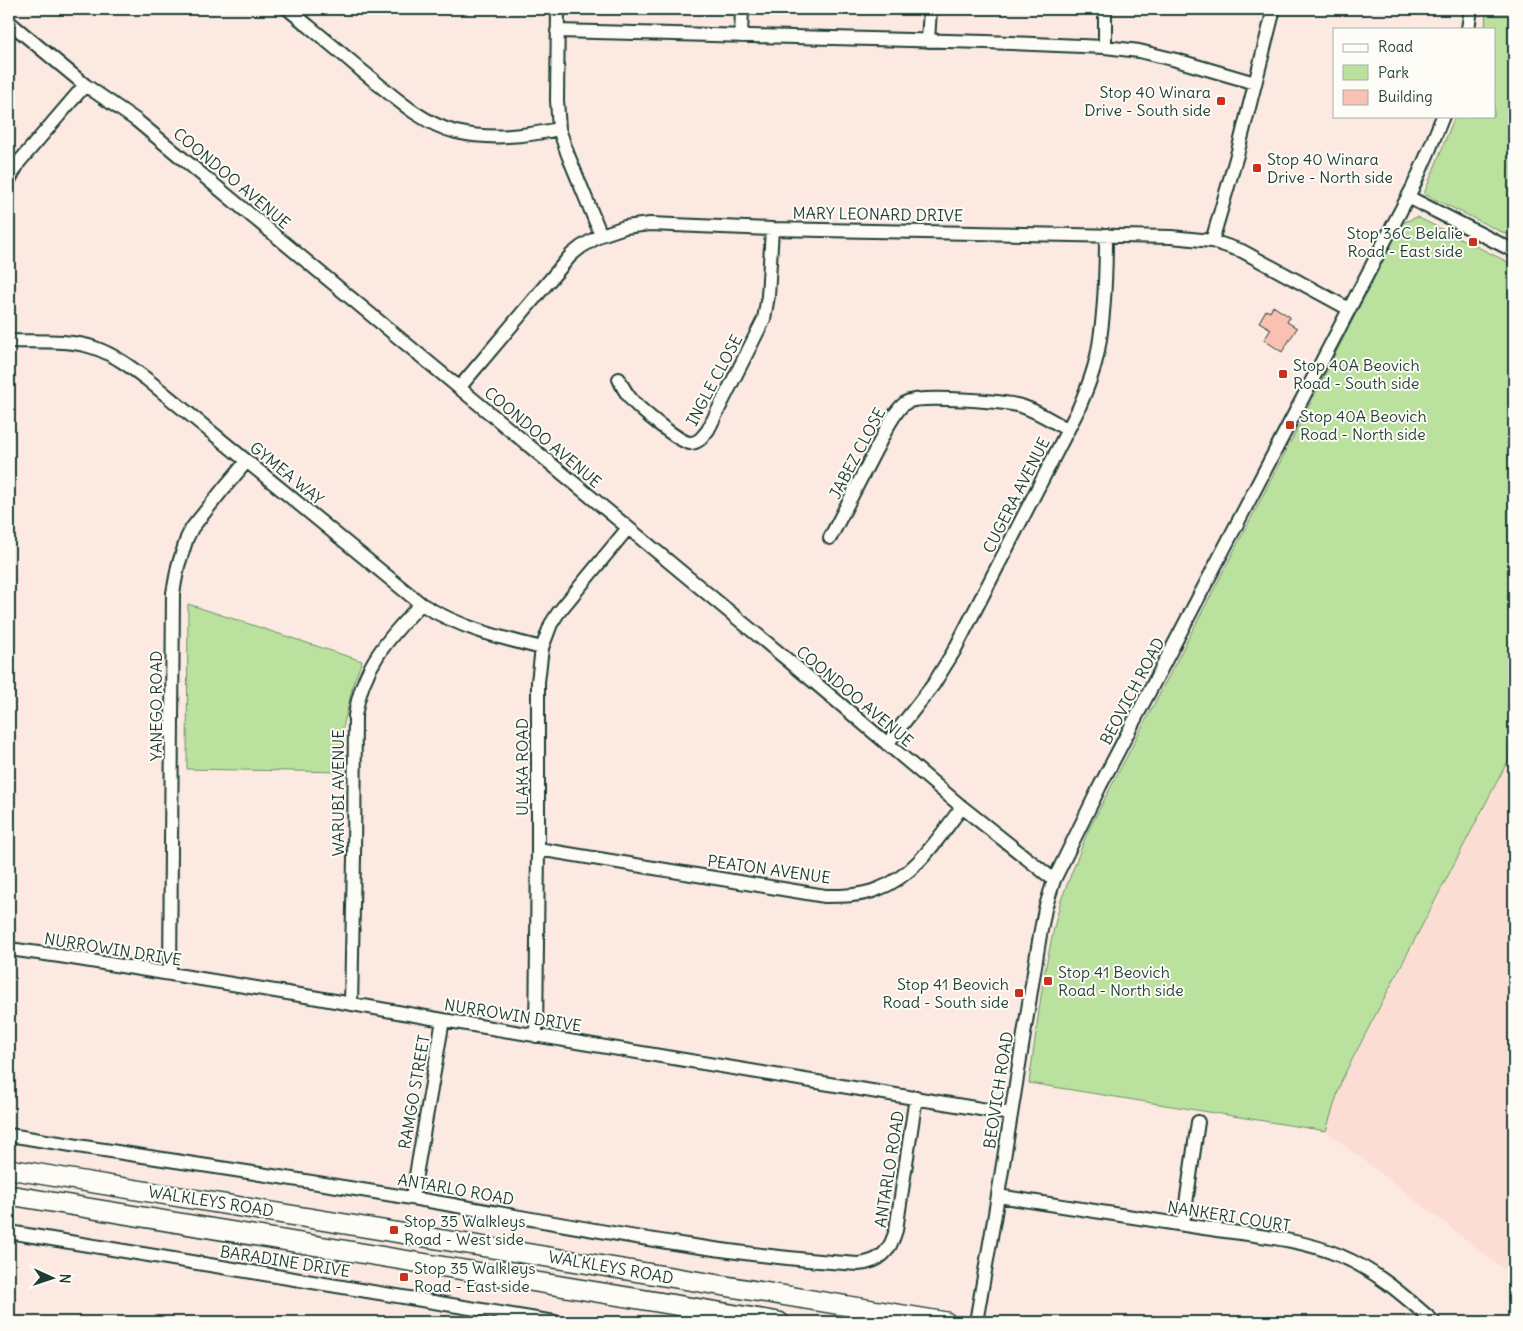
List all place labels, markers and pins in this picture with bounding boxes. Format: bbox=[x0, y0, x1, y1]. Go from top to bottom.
place label: Stop 40 Winara Drive - South side bbox=[1084, 82, 1211, 120]
marker: Stop 40 Winara Drive - South side bbox=[1215, 95, 1227, 107]
place label: Stop 40 Winara Drive - North side bbox=[1267, 149, 1393, 187]
marker: Stop 40 Winara Drive - North side bbox=[1251, 162, 1263, 174]
place label: Stop 36C Belalie Road - East side bbox=[1347, 223, 1463, 261]
marker: Stop 36C Belalie Road - East side bbox=[1467, 236, 1479, 248]
place label: Stop 40A Beovich Road - South side bbox=[1293, 355, 1420, 393]
marker: Stop 40A Beovich Road - South side bbox=[1277, 368, 1289, 380]
place label: Stop 40A Beovich Road - North side bbox=[1300, 406, 1427, 444]
marker: Stop 40A Beovich Road - North side bbox=[1284, 419, 1296, 431]
place label: Stop 41 Beovich Road - North side bbox=[1058, 962, 1184, 1000]
place label: Stop 41 Beovich Road - South side bbox=[883, 974, 1009, 1012]
marker: Stop 41 Beovich Road - North side bbox=[1042, 975, 1054, 987]
marker: Stop 41 Beovich Road - South side bbox=[1013, 987, 1025, 999]
place label: Stop 35 Walkleys Road - West side bbox=[404, 1211, 526, 1249]
marker: Stop 35 Walkleys Road - West side bbox=[388, 1224, 400, 1236]
place label: Stop 35 Walkleys Road - East side bbox=[414, 1258, 536, 1296]
marker: Stop 35 Walkleys Road - East side bbox=[398, 1271, 410, 1283]

